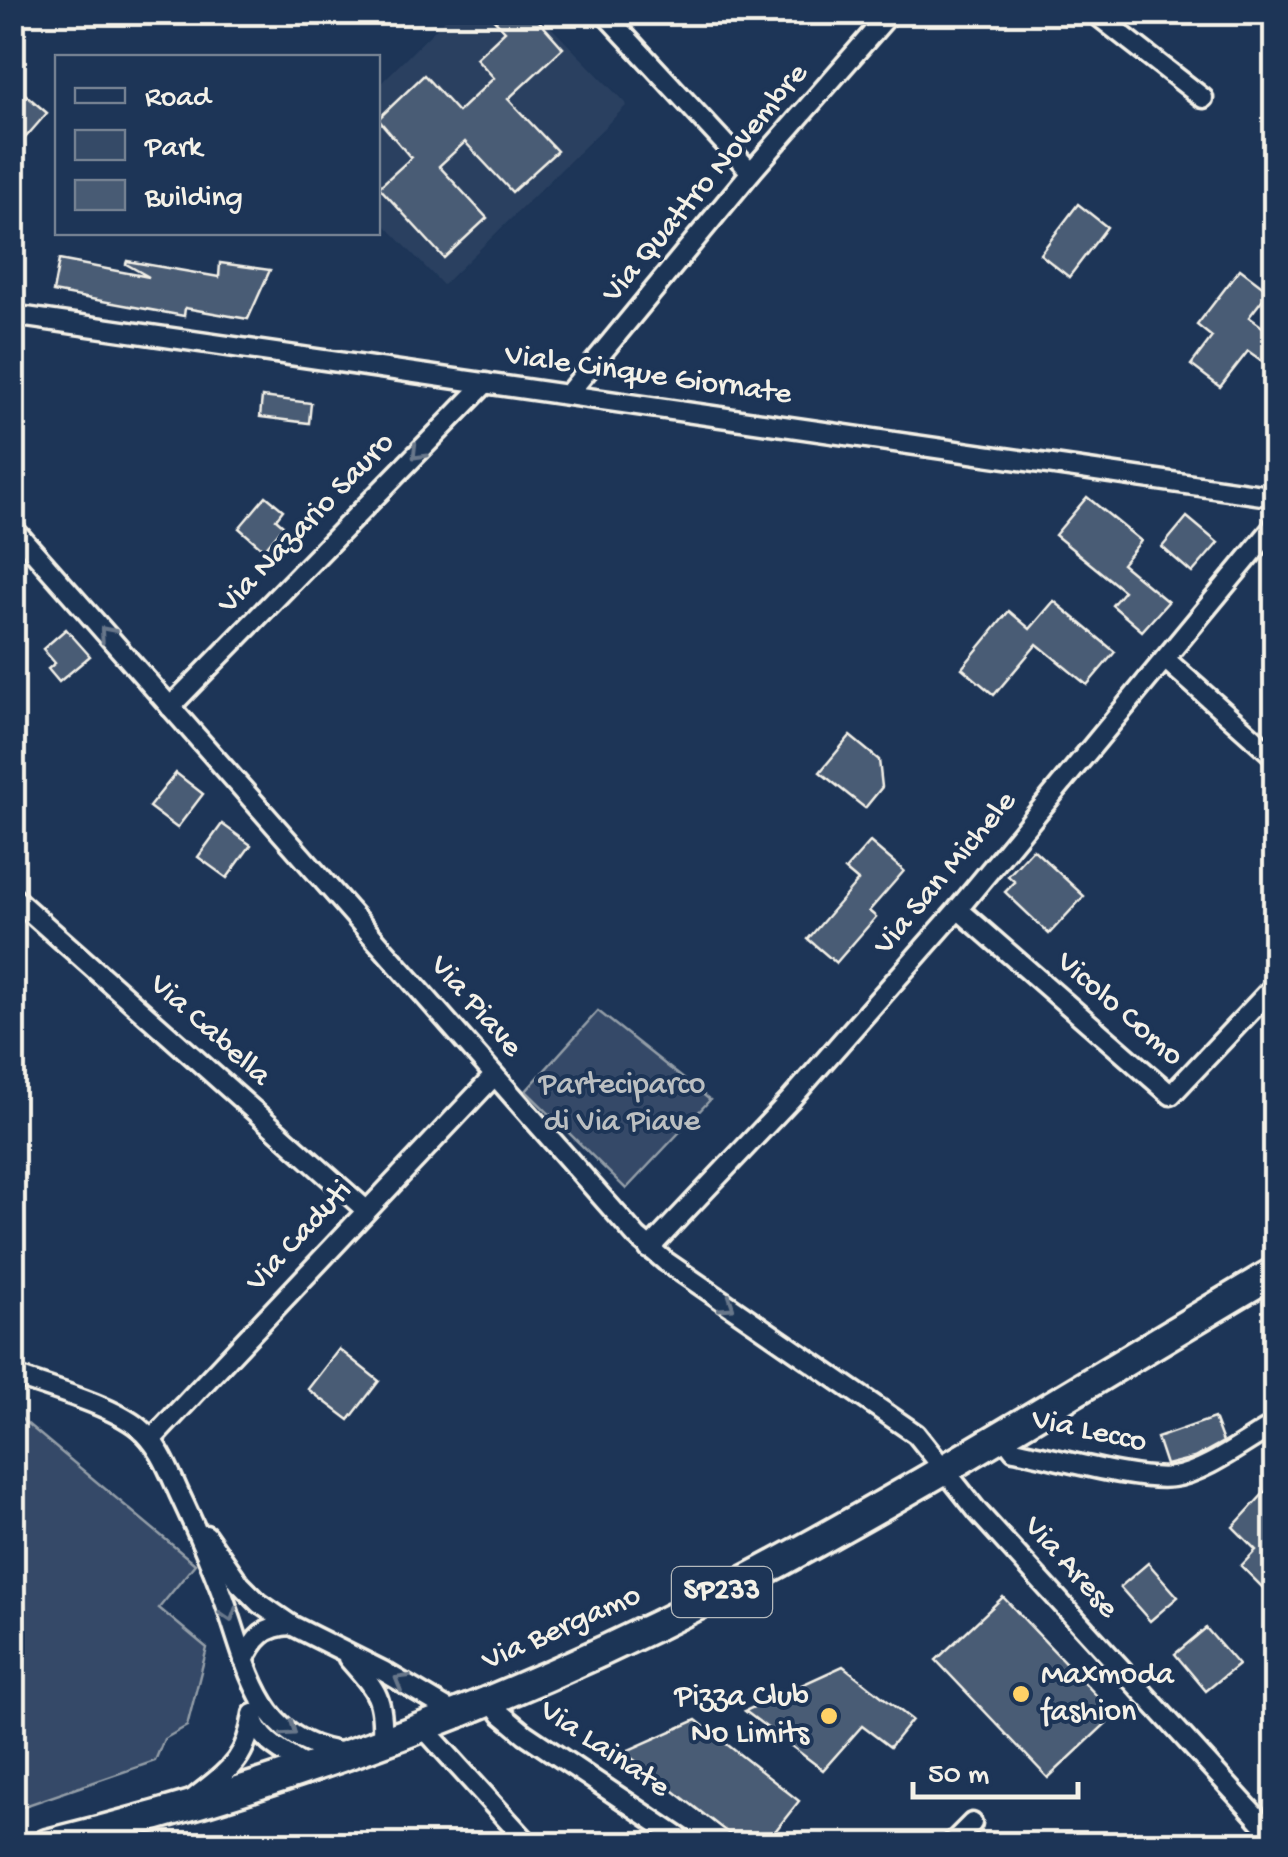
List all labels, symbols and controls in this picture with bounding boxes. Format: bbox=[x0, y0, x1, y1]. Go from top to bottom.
legend bbox=[55, 55, 380, 235]
street label: Via Quattro Novembre bbox=[594, 56, 818, 312]
text: Road bbox=[145, 82, 213, 117]
text: Park bbox=[144, 132, 205, 167]
text: Building bbox=[144, 182, 243, 217]
street label: Viale Cinque Giornate bbox=[501, 337, 794, 415]
street label: Via Nazario Sauro bbox=[210, 425, 404, 624]
one-way arrow bbox=[412, 441, 430, 459]
one-way arrow bbox=[100, 626, 118, 645]
street label: Via San Michele bbox=[866, 784, 1026, 965]
street label: Vicolo Como bbox=[1047, 944, 1191, 1076]
street label: Via Piave bbox=[420, 947, 530, 1066]
street label: Via Cabella bbox=[140, 966, 279, 1096]
park label: Parteciparco di Via Piave bbox=[538, 1067, 705, 1142]
street label: Via Caduti bbox=[238, 1173, 361, 1302]
one-way arrow bbox=[717, 1293, 736, 1311]
street label: Via Lecco bbox=[1027, 1401, 1150, 1463]
street label: Via Arese bbox=[1013, 1508, 1126, 1628]
road number: SP233 bbox=[672, 1567, 772, 1617]
street label: Via Bergamo bbox=[476, 1577, 647, 1681]
one-way arrow bbox=[218, 1606, 238, 1623]
place label: Maxmoda fashion bbox=[1040, 1657, 1175, 1732]
one-way arrow bbox=[393, 1674, 411, 1693]
place label: Pizza Club No Limits bbox=[674, 1679, 810, 1754]
marker: Maxmoda fashion bbox=[1010, 1683, 1032, 1705]
street label: Via Lainate bbox=[531, 1692, 677, 1808]
marker: Pizza Club No Limits bbox=[818, 1705, 840, 1727]
one-way arrow bbox=[279, 1718, 297, 1736]
scale bar bbox=[913, 1737, 1078, 1799]
text: 50 m bbox=[928, 1759, 989, 1794]

